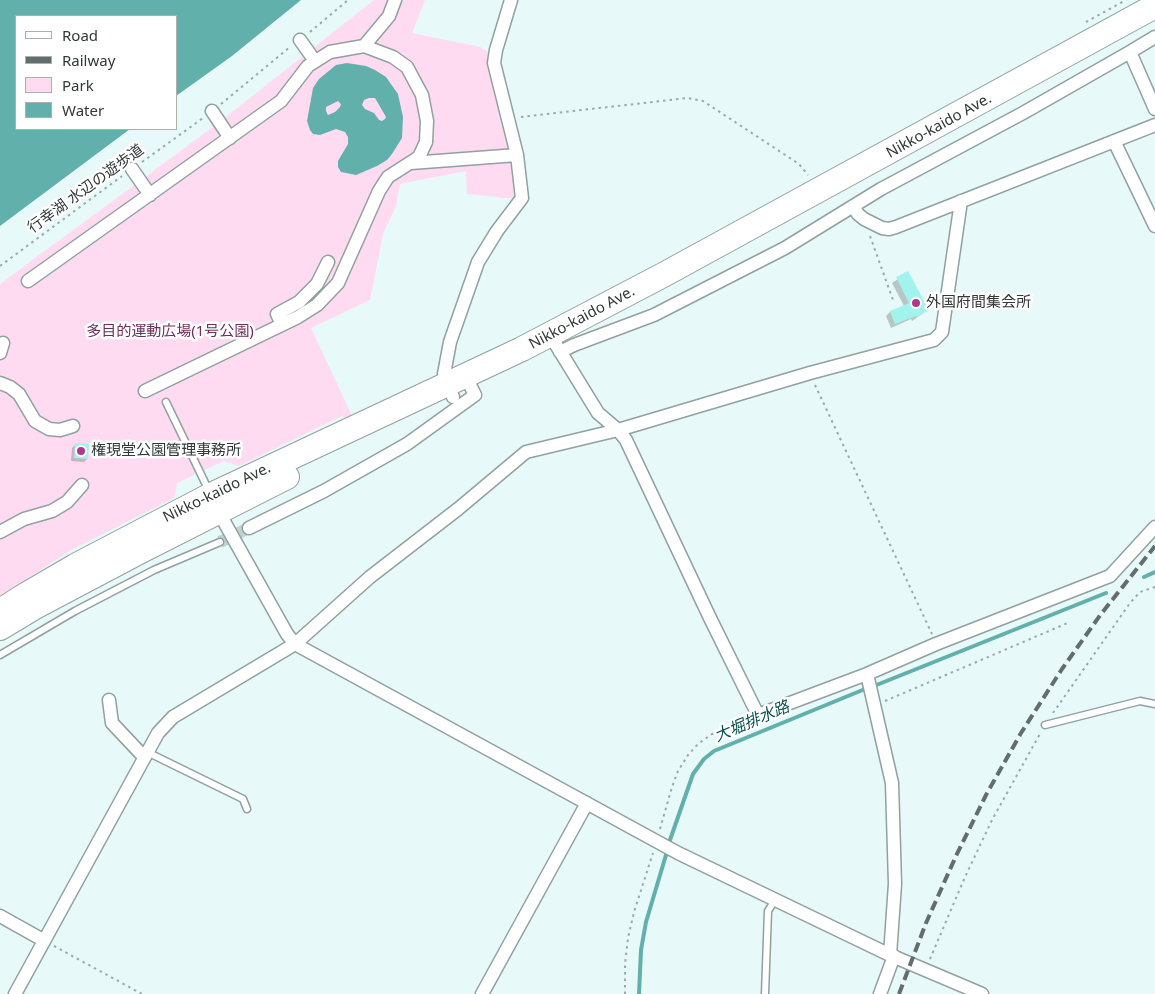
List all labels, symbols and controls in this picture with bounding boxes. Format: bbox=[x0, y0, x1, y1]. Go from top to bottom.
legend bbox=[15, 15, 178, 130]
text: Road bbox=[62, 25, 98, 45]
text: Railway bbox=[62, 50, 115, 70]
text: Park bbox=[62, 75, 94, 95]
street label: Nikko-kaido Ave. bbox=[883, 90, 995, 162]
text: Water bbox=[62, 100, 104, 120]
street label: 行幸湖 水辺の遊歩道 bbox=[25, 141, 147, 237]
street label: Nikko-kaido Ave. bbox=[526, 283, 638, 353]
place label: 外国府間集会所 bbox=[926, 294, 1031, 312]
marker: 外国府間集会所 bbox=[910, 297, 922, 309]
park label: 多目的運動広場(1号公園) bbox=[86, 323, 254, 341]
place label: 権現堂公園管理事務所 bbox=[91, 442, 241, 460]
marker: 権現堂公園管理事務所 bbox=[75, 445, 87, 457]
street label: Nikko-kaido Ave. bbox=[160, 459, 274, 527]
water label: 大堀排水路 bbox=[711, 698, 793, 746]

